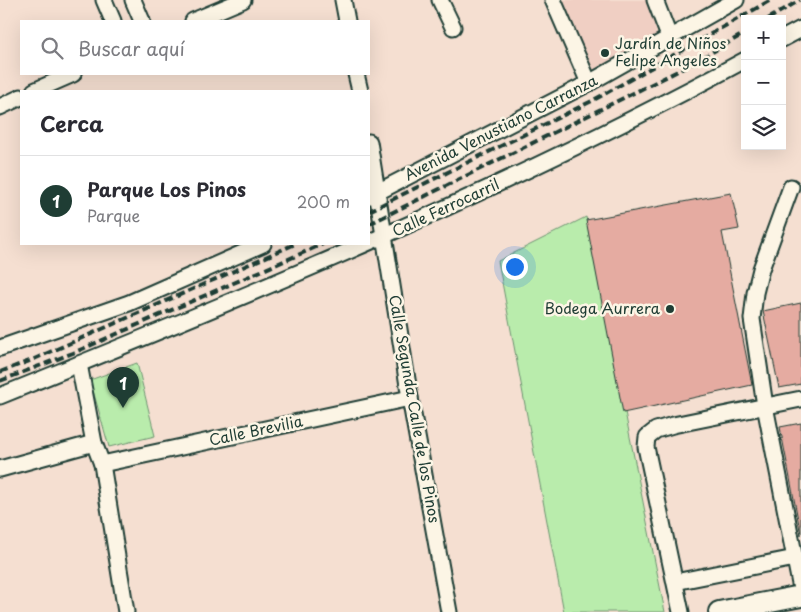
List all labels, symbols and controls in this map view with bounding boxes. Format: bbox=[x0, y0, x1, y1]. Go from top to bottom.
map controls bbox=[741, 15, 786, 150]
button: + bbox=[741, 15, 786, 60]
search box bbox=[20, 20, 370, 75]
place label: Jardín de Niños Felipe Angeles bbox=[615, 31, 727, 71]
icon: search bbox=[38, 34, 66, 62]
text: Buscar aquí bbox=[78, 34, 185, 62]
marker: Jardín de Niños Felipe Angeles bbox=[599, 47, 611, 59]
button: − bbox=[741, 60, 786, 105]
street label: Avenida Venustiano Carranza bbox=[400, 68, 601, 185]
button: layers bbox=[741, 105, 786, 150]
text: Cerca bbox=[40, 107, 104, 139]
street label: Calle Ferrocarril bbox=[388, 172, 503, 242]
text: Parque Los Pinos bbox=[87, 175, 246, 203]
text: 1 bbox=[52, 189, 60, 213]
text: 200 m bbox=[297, 189, 350, 213]
text: Parque bbox=[87, 203, 140, 227]
your location bbox=[502, 254, 528, 280]
street label: Calle Segunda Calle de los Pinos bbox=[384, 293, 447, 525]
place label: Bodega Aurrera bbox=[544, 296, 661, 319]
marker: Bodega Aurrera bbox=[664, 303, 676, 315]
pin: 1 bbox=[107, 367, 139, 408]
street label: Calle Brevilia bbox=[207, 408, 305, 451]

